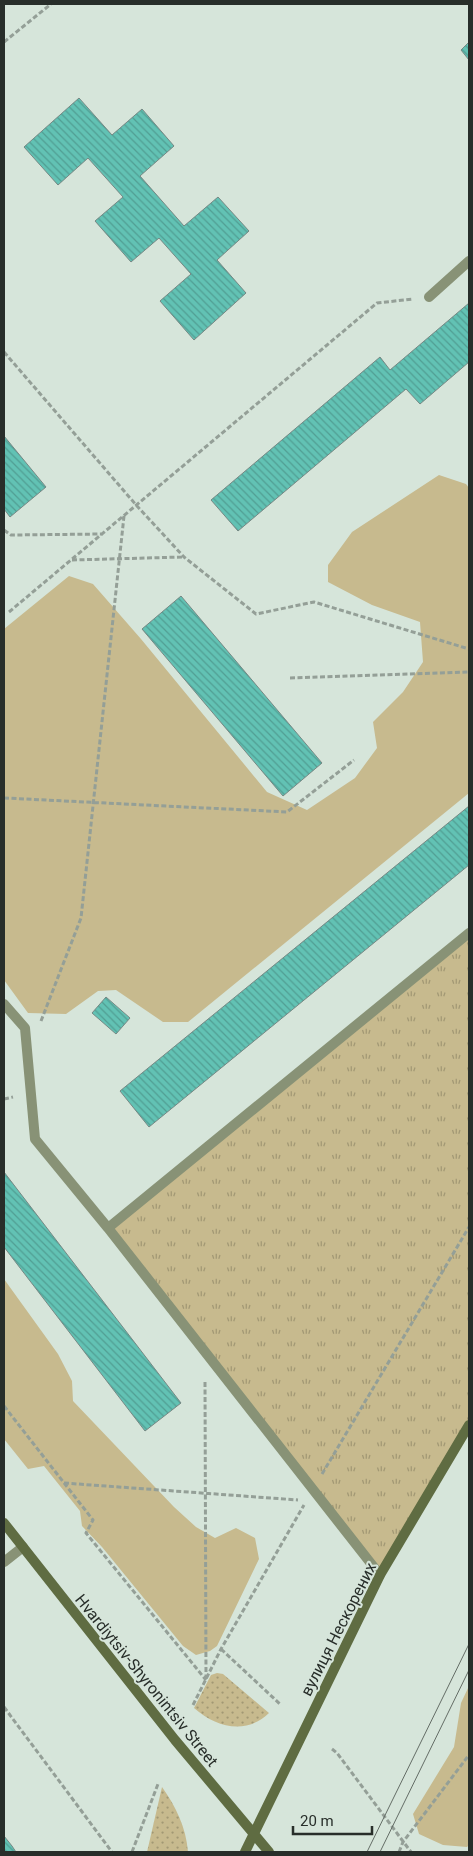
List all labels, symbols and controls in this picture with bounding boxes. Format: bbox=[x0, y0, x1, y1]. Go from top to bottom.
street label: вулиця Нескорених bbox=[297, 1559, 380, 1699]
street label: Hvardiytsiv-Shyronintsiv Street bbox=[71, 1590, 222, 1770]
scale bar bbox=[293, 1804, 372, 1836]
text: 20 m bbox=[300, 1812, 334, 1830]

